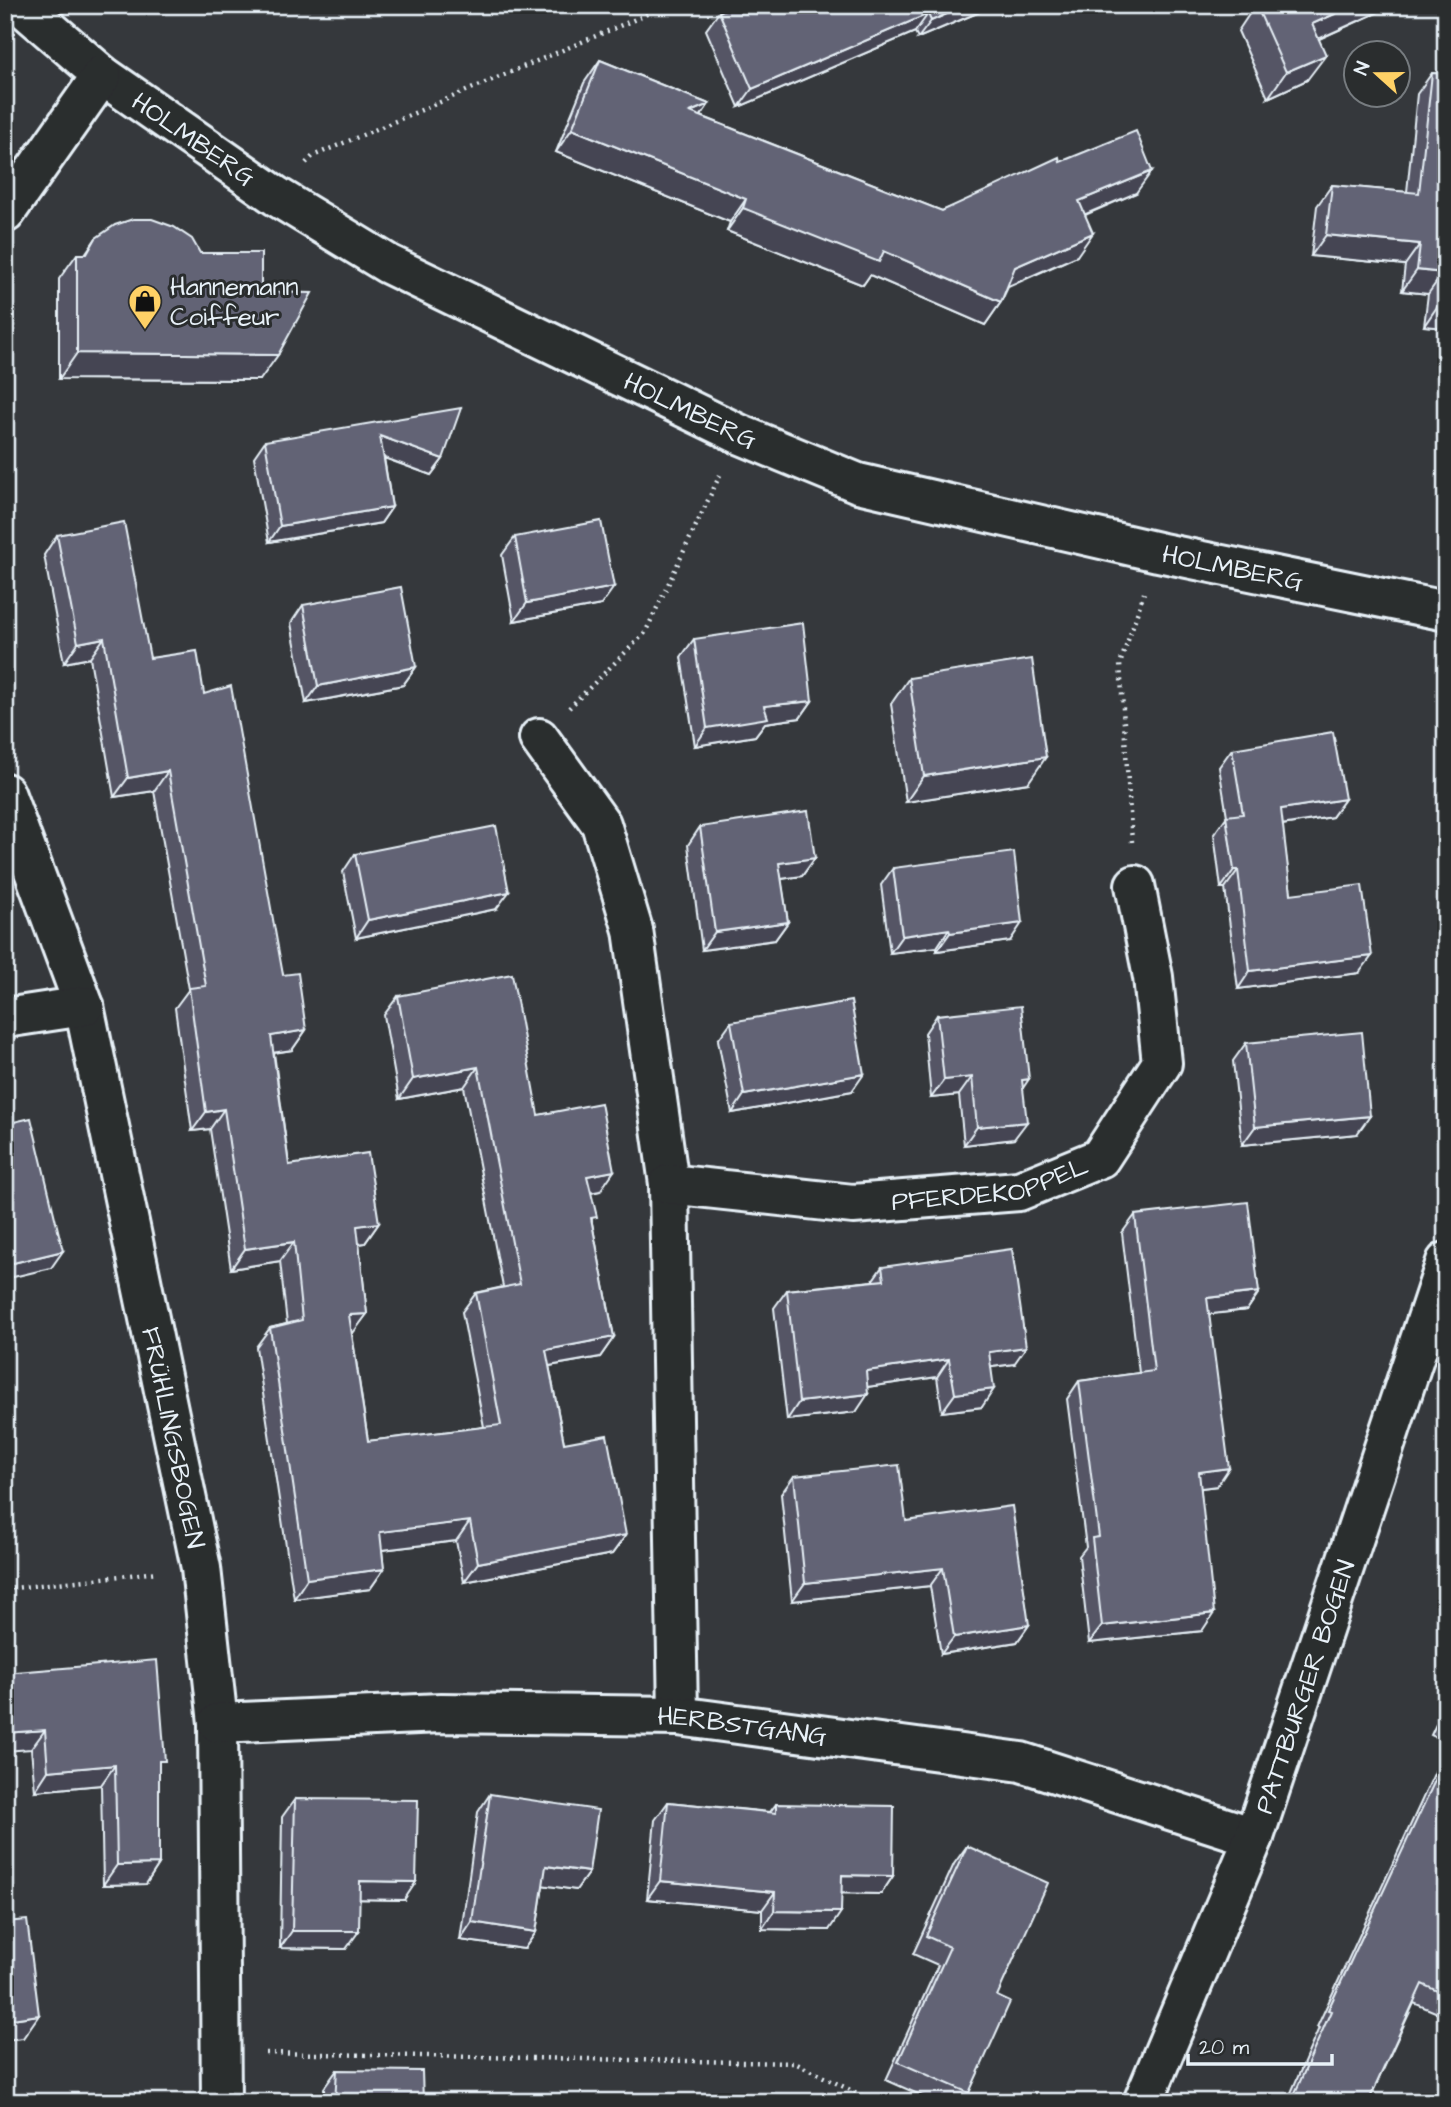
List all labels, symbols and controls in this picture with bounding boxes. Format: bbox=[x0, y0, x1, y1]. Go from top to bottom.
north arrow bbox=[1342, 38, 1412, 108]
text: N bbox=[1348, 58, 1377, 79]
street label: HOLMBERG bbox=[124, 84, 262, 195]
place label: Hannemann Coiffeur bbox=[170, 269, 299, 335]
shop icon: Hannemann Coiffeur bbox=[126, 282, 164, 331]
street label: HOLMBERG bbox=[618, 364, 762, 458]
street label: HOLMBERG bbox=[1159, 536, 1306, 600]
street label: PFERDEKOPPEL bbox=[890, 1148, 1093, 1220]
street label: FRÜHLINGSBOGEN bbox=[132, 1324, 213, 1552]
street label: PATTBURGER BOGEN bbox=[1246, 1555, 1364, 1818]
street label: HERBSTGANG bbox=[657, 1699, 829, 1755]
scale bar bbox=[1188, 2023, 1332, 2067]
text: 20 m bbox=[1199, 2033, 1250, 2062]

